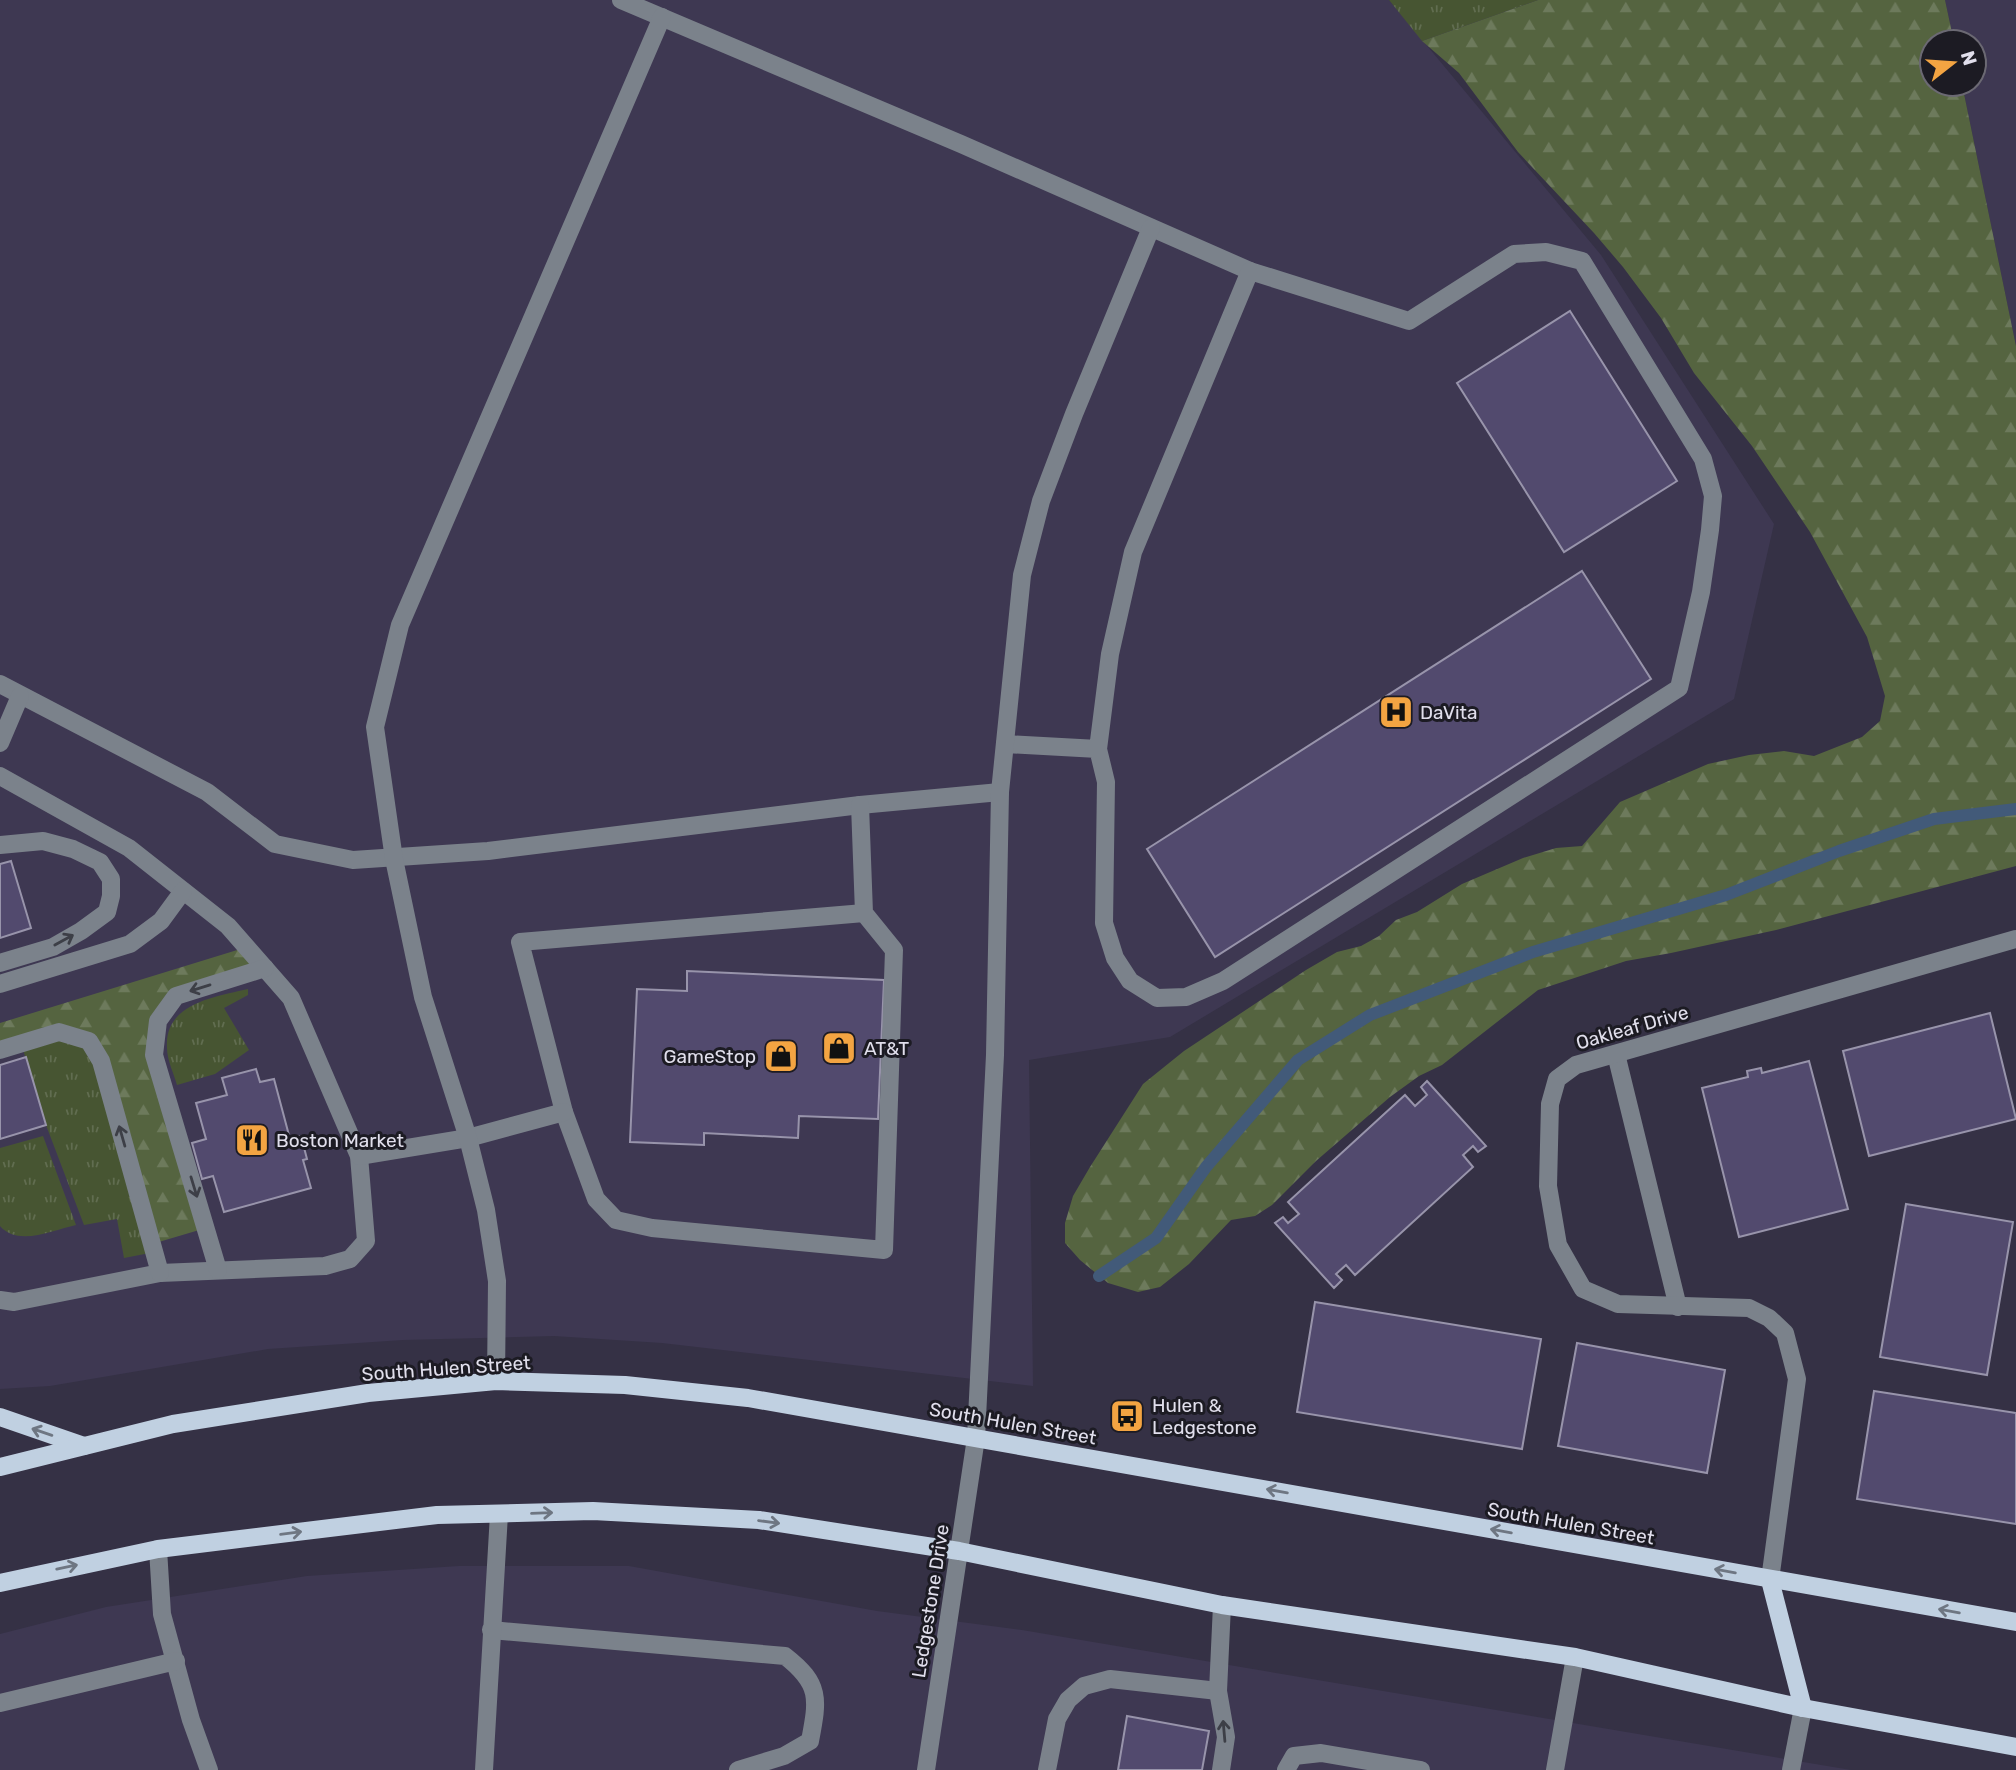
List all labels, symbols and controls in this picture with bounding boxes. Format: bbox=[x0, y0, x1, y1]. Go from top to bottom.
north arrow bbox=[1918, 28, 1988, 98]
text: N bbox=[1956, 48, 1982, 68]
hospital icon: DaVita bbox=[1377, 693, 1415, 731]
place label: DaVita bbox=[1420, 701, 1478, 724]
one-way arrow bbox=[53, 933, 74, 946]
one-way arrow bbox=[189, 982, 211, 995]
street label: Oakleaf Drive bbox=[1573, 1000, 1691, 1055]
shop icon: AT&T bbox=[820, 1029, 858, 1067]
shop icon: GameStop bbox=[762, 1037, 800, 1075]
place label: AT&T bbox=[864, 1037, 909, 1060]
place label: GameStop bbox=[664, 1045, 756, 1068]
restaurant icon: Boston Market bbox=[233, 1121, 271, 1159]
one-way arrow bbox=[115, 1126, 128, 1148]
place label: Boston Market bbox=[276, 1129, 404, 1152]
one-way arrow bbox=[188, 1175, 201, 1197]
street label: South Hulen Street bbox=[361, 1351, 532, 1386]
place label: Hulen & Ledgestone bbox=[1152, 1394, 1257, 1439]
street label: South Hulen Street bbox=[928, 1397, 1099, 1450]
bus stop icon: Hulen & Ledgestone bbox=[1108, 1397, 1146, 1435]
one-way arrow bbox=[32, 1425, 54, 1437]
one-way arrow bbox=[1266, 1484, 1289, 1497]
street label: South Hulen Street bbox=[1486, 1497, 1657, 1550]
one-way arrow bbox=[530, 1506, 553, 1519]
one-way arrow bbox=[757, 1516, 780, 1529]
street label: Ledgestone Drive bbox=[907, 1523, 954, 1679]
one-way arrow bbox=[1490, 1524, 1513, 1537]
one-way arrow bbox=[279, 1526, 302, 1539]
one-way arrow bbox=[55, 1560, 77, 1573]
one-way arrow bbox=[1714, 1564, 1737, 1578]
one-way arrow bbox=[1938, 1603, 1961, 1617]
one-way arrow bbox=[1217, 1720, 1230, 1742]

